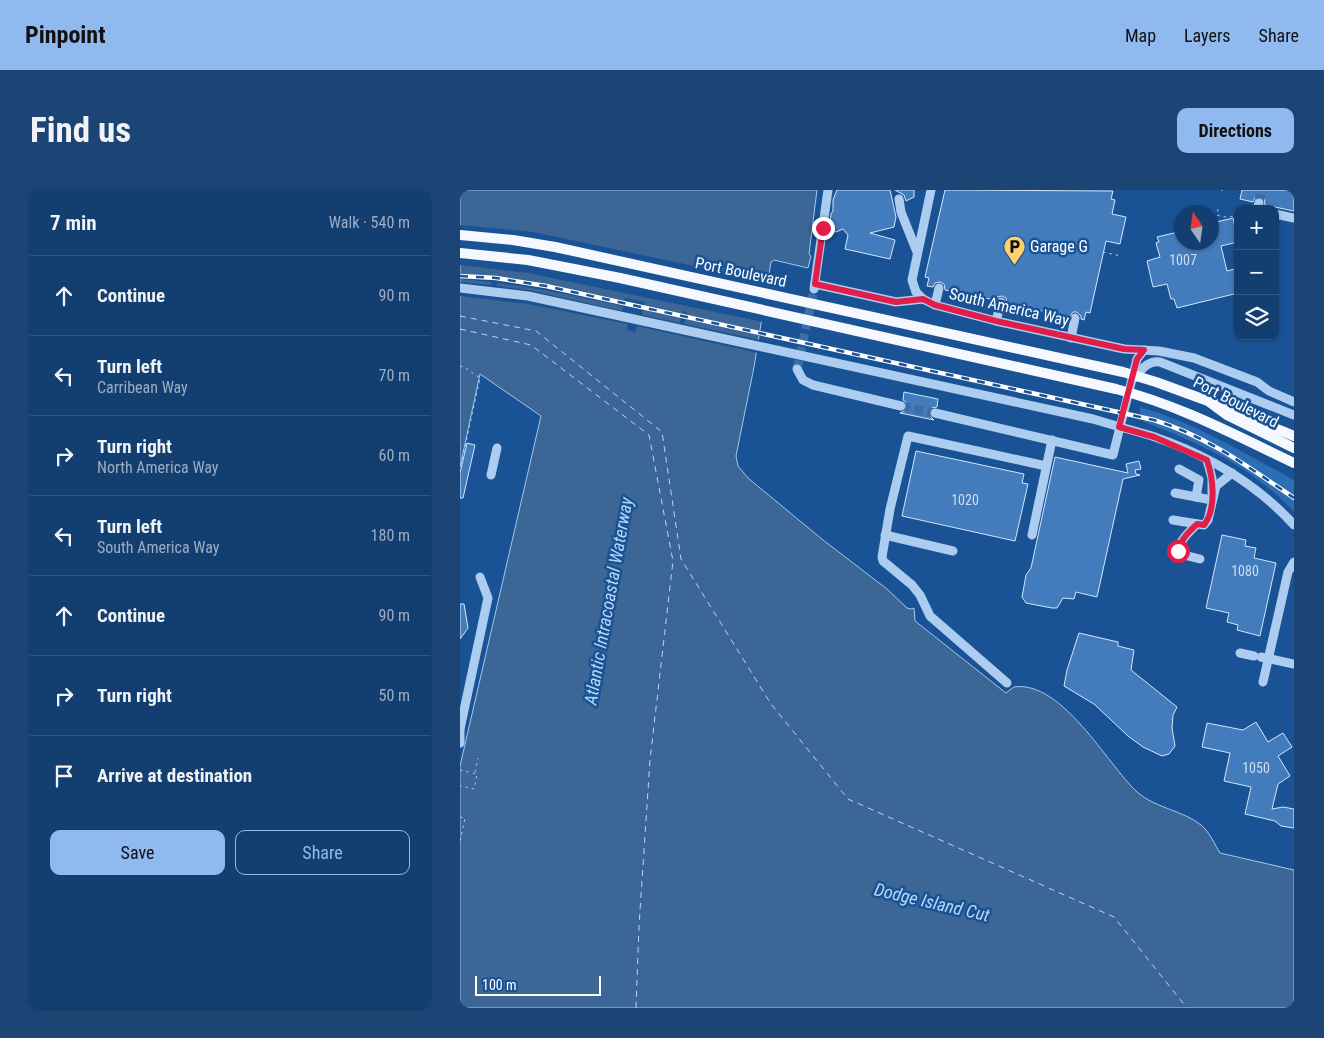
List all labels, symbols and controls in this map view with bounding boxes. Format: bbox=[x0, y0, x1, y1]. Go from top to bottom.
text: Pinpoint bbox=[25, 21, 106, 49]
text: Map bbox=[1125, 25, 1156, 46]
text: Layers bbox=[1184, 25, 1231, 46]
text: Share bbox=[1259, 25, 1299, 46]
button: Directions bbox=[1177, 108, 1294, 153]
text: Find us bbox=[30, 110, 131, 151]
north arrow bbox=[1174, 205, 1219, 250]
map controls bbox=[1234, 205, 1279, 340]
button: + bbox=[1234, 205, 1279, 250]
text: 7 min bbox=[50, 211, 97, 235]
text: Walk · 540 m bbox=[329, 213, 410, 232]
route end bbox=[812, 217, 835, 240]
parking icon: Garage G bbox=[1002, 234, 1026, 265]
place label: Garage G bbox=[1030, 237, 1088, 256]
button: − bbox=[1234, 250, 1279, 295]
house number: 1007 bbox=[1169, 252, 1197, 268]
street label: Port Boulevard bbox=[693, 253, 789, 291]
icon: ahead bbox=[50, 282, 78, 310]
text: Continue bbox=[97, 284, 165, 307]
street label: South America Way bbox=[947, 284, 1071, 330]
text: 90 m bbox=[378, 286, 410, 305]
button: layers bbox=[1234, 295, 1279, 340]
text: Turn left bbox=[97, 355, 162, 378]
icon: left bbox=[50, 362, 78, 390]
text: 70 m bbox=[378, 366, 410, 385]
street label: Port Boulevard bbox=[1190, 372, 1282, 432]
text: Carribean Way bbox=[97, 378, 188, 397]
text: Turn right bbox=[97, 435, 172, 458]
icon: right bbox=[50, 442, 78, 470]
text: 60 m bbox=[378, 446, 410, 465]
text: North America Way bbox=[97, 458, 219, 477]
house number: 1020 bbox=[951, 492, 979, 508]
water label: Atlantic Intracoastal Waterway bbox=[579, 495, 637, 707]
text: Turn left bbox=[97, 515, 162, 538]
icon: left bbox=[50, 522, 78, 550]
text: 180 m bbox=[371, 526, 410, 545]
text: South America Way bbox=[97, 538, 219, 557]
route start bbox=[1167, 540, 1190, 563]
house number: 1080 bbox=[1231, 563, 1259, 579]
icon: ahead bbox=[50, 602, 78, 630]
text: Continue bbox=[97, 604, 165, 627]
text: 90 m bbox=[378, 606, 410, 625]
icon: right bbox=[50, 682, 78, 710]
text: Turn right bbox=[97, 684, 172, 707]
text: 50 m bbox=[378, 686, 410, 705]
house number: 1050 bbox=[1242, 760, 1270, 776]
icon: arrive bbox=[50, 762, 78, 790]
text: Arrive at destination bbox=[97, 764, 252, 787]
button: Save bbox=[50, 830, 225, 875]
button: Share bbox=[235, 830, 410, 875]
water label: Dodge Island Cut bbox=[872, 879, 993, 926]
scale bar bbox=[475, 973, 601, 996]
text: 100 m bbox=[482, 977, 517, 993]

